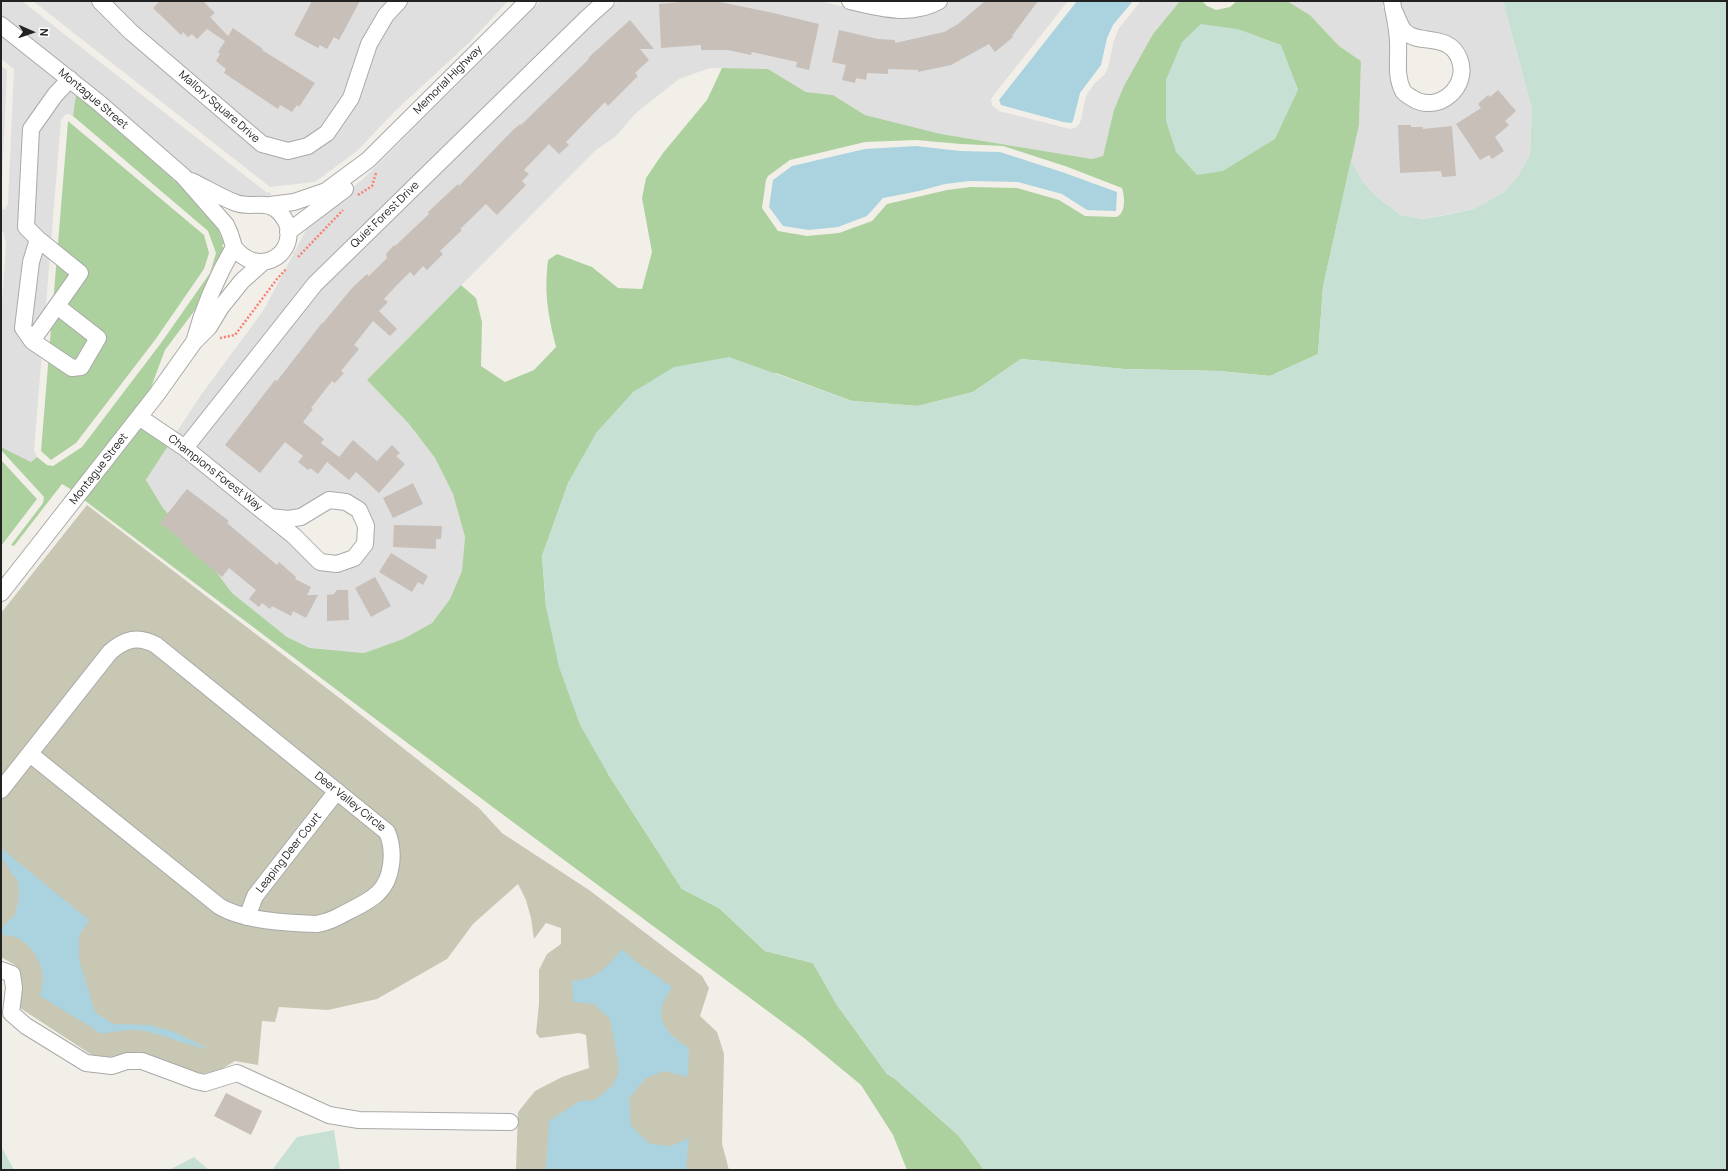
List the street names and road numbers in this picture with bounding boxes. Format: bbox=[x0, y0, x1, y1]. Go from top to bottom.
street label: Memorial Highway bbox=[411, 43, 485, 117]
street label: Montague Street bbox=[56, 66, 130, 132]
street label: Mallory Square Drive bbox=[176, 68, 262, 146]
street label: Quiet Forest Drive bbox=[348, 179, 422, 251]
street label: Montague Street bbox=[67, 431, 131, 507]
street label: Champions Forest Way bbox=[165, 432, 265, 514]
street label: Deer Valley Circle bbox=[312, 769, 388, 835]
street label: Leaping Deer Court bbox=[254, 810, 324, 896]

